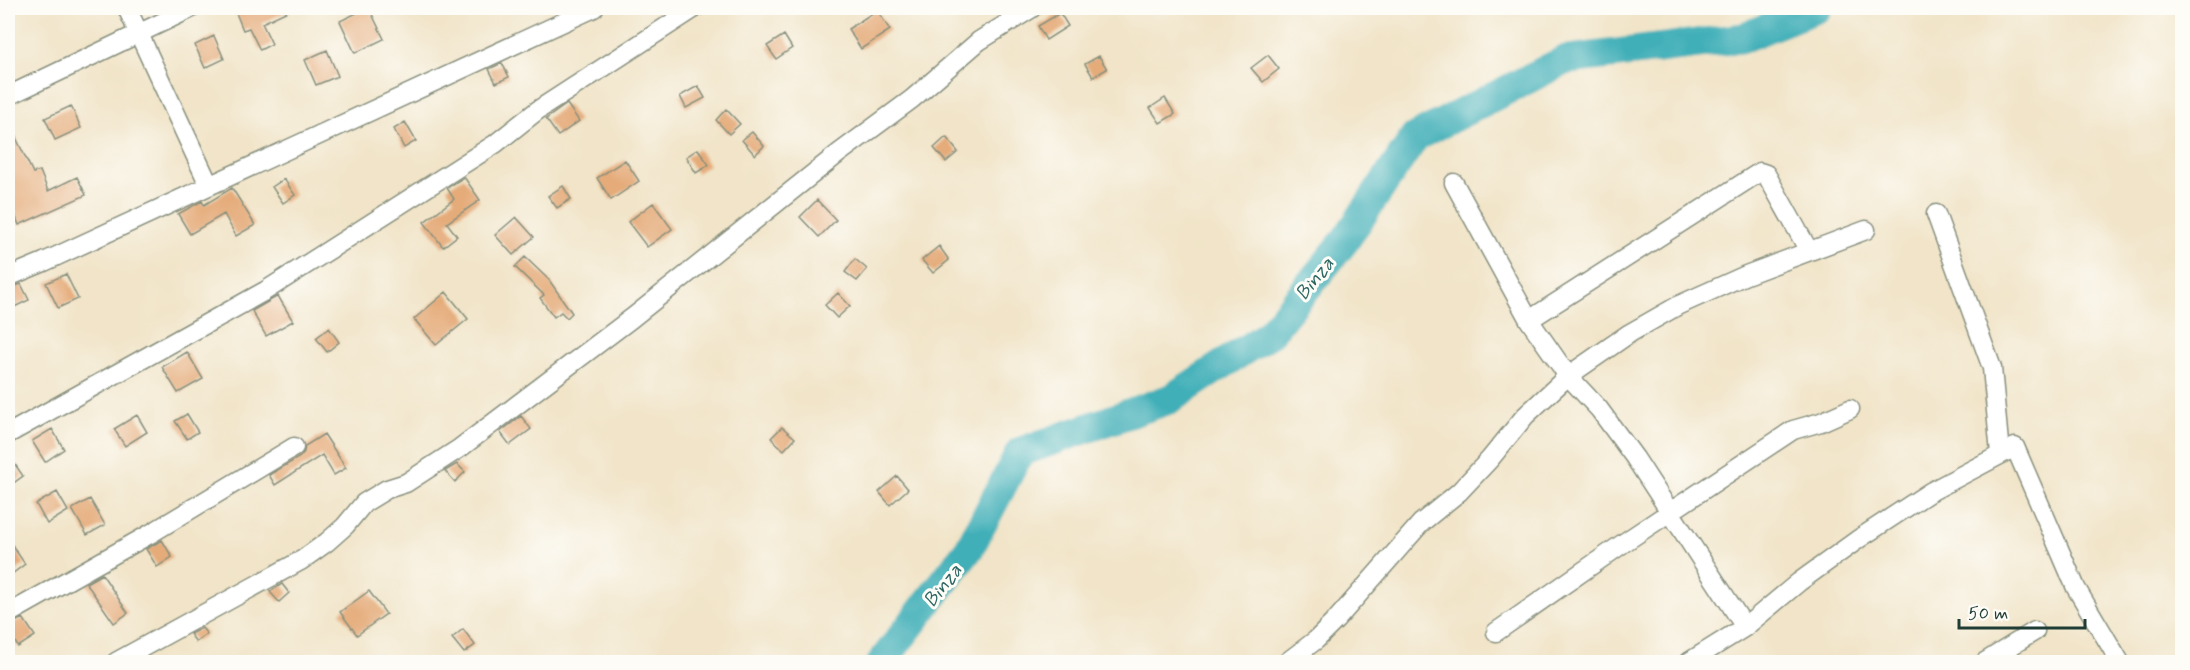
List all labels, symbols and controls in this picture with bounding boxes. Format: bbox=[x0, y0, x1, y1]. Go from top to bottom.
water label: Binza bbox=[1289, 251, 1341, 306]
water label: Binza bbox=[918, 558, 969, 613]
scale bar bbox=[1959, 592, 2085, 630]
text: 50 m bbox=[1968, 602, 2008, 626]

